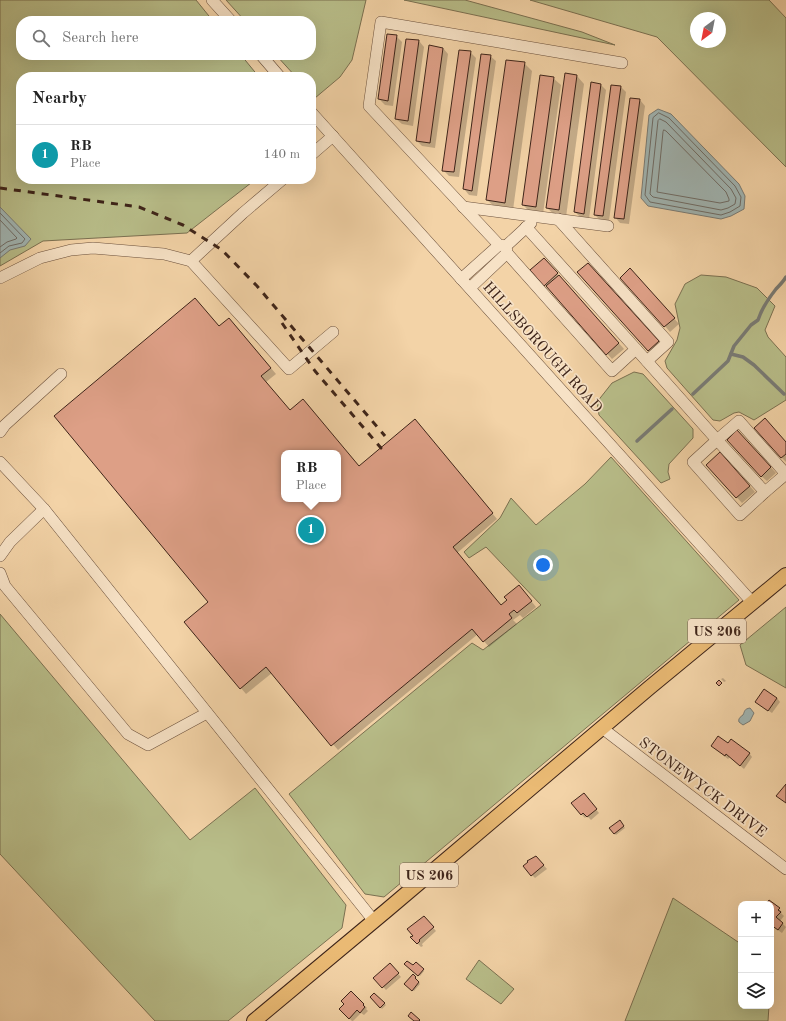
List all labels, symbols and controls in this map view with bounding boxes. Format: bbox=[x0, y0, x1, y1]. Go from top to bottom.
north arrow bbox=[690, 12, 726, 48]
search box bbox=[16, 16, 316, 60]
icon: search bbox=[30, 27, 52, 49]
text: Search here bbox=[62, 31, 139, 46]
text: Nearby bbox=[32, 90, 87, 107]
text: RB bbox=[70, 139, 92, 154]
text: 1 bbox=[41, 148, 49, 161]
text: 140 m bbox=[263, 148, 300, 161]
text: Place bbox=[70, 157, 100, 170]
street label: HILLSBOROUGH ROAD bbox=[479, 280, 604, 416]
popup bbox=[281, 450, 341, 502]
text: RB bbox=[296, 461, 317, 476]
text: Place bbox=[296, 479, 326, 492]
pin: 1 bbox=[298, 515, 324, 545]
your location bbox=[533, 555, 553, 575]
road number: US 206 bbox=[688, 619, 746, 643]
street label: STONEWYCK DRIVE bbox=[636, 735, 769, 841]
road number: US 206 bbox=[400, 863, 458, 887]
map controls bbox=[738, 901, 774, 1009]
button: + bbox=[738, 901, 774, 937]
button: − bbox=[738, 937, 774, 973]
button: layers bbox=[738, 973, 774, 1009]

